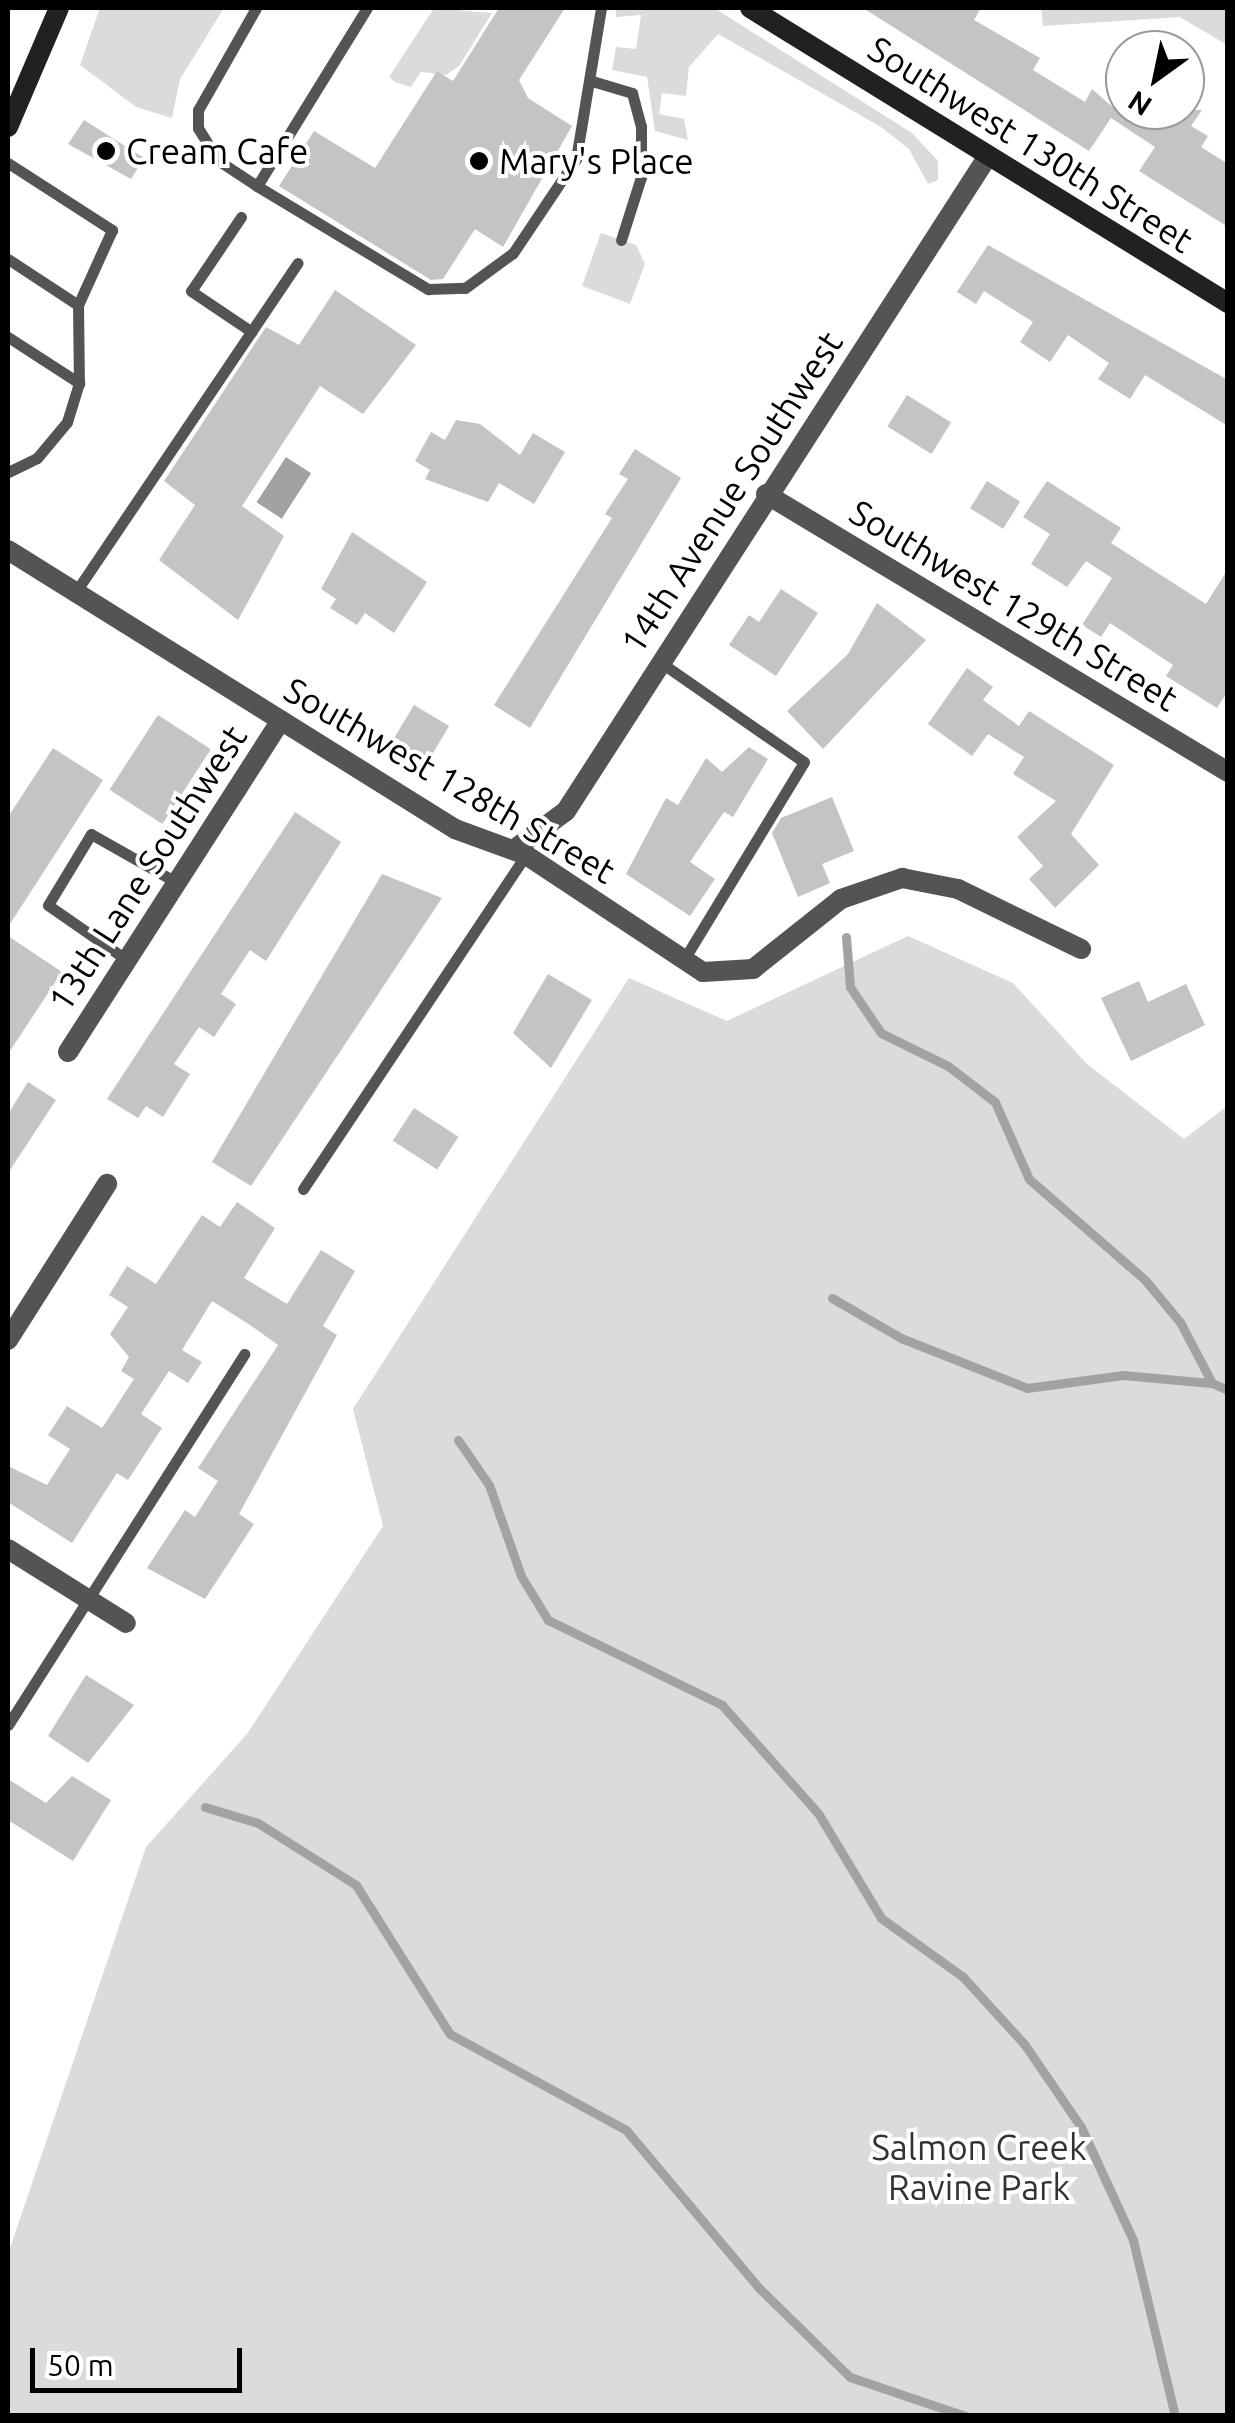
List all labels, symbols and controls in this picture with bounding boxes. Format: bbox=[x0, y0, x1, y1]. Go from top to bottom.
street label: Southwest 130th Street bbox=[861, 27, 1201, 261]
north arrow bbox=[1105, 30, 1205, 130]
text: N bbox=[1122, 85, 1157, 123]
place label: Cream Cafe bbox=[126, 130, 308, 172]
marker: Cream Cafe bbox=[95, 140, 117, 162]
place label: Mary's Place bbox=[499, 140, 694, 182]
marker: Mary's Place bbox=[468, 150, 490, 172]
street label: 14th Avenue Southwest bbox=[611, 323, 851, 661]
street label: Southwest 129th Street bbox=[843, 491, 1185, 719]
street label: Southwest 128th Street bbox=[277, 668, 623, 892]
street label: 13th Lane Southwest bbox=[39, 717, 255, 1019]
park label: Salmon Creek Ravine Park bbox=[871, 2126, 1087, 2208]
scale bar bbox=[35, 2328, 248, 2390]
text: 50 m bbox=[47, 2348, 114, 2382]

